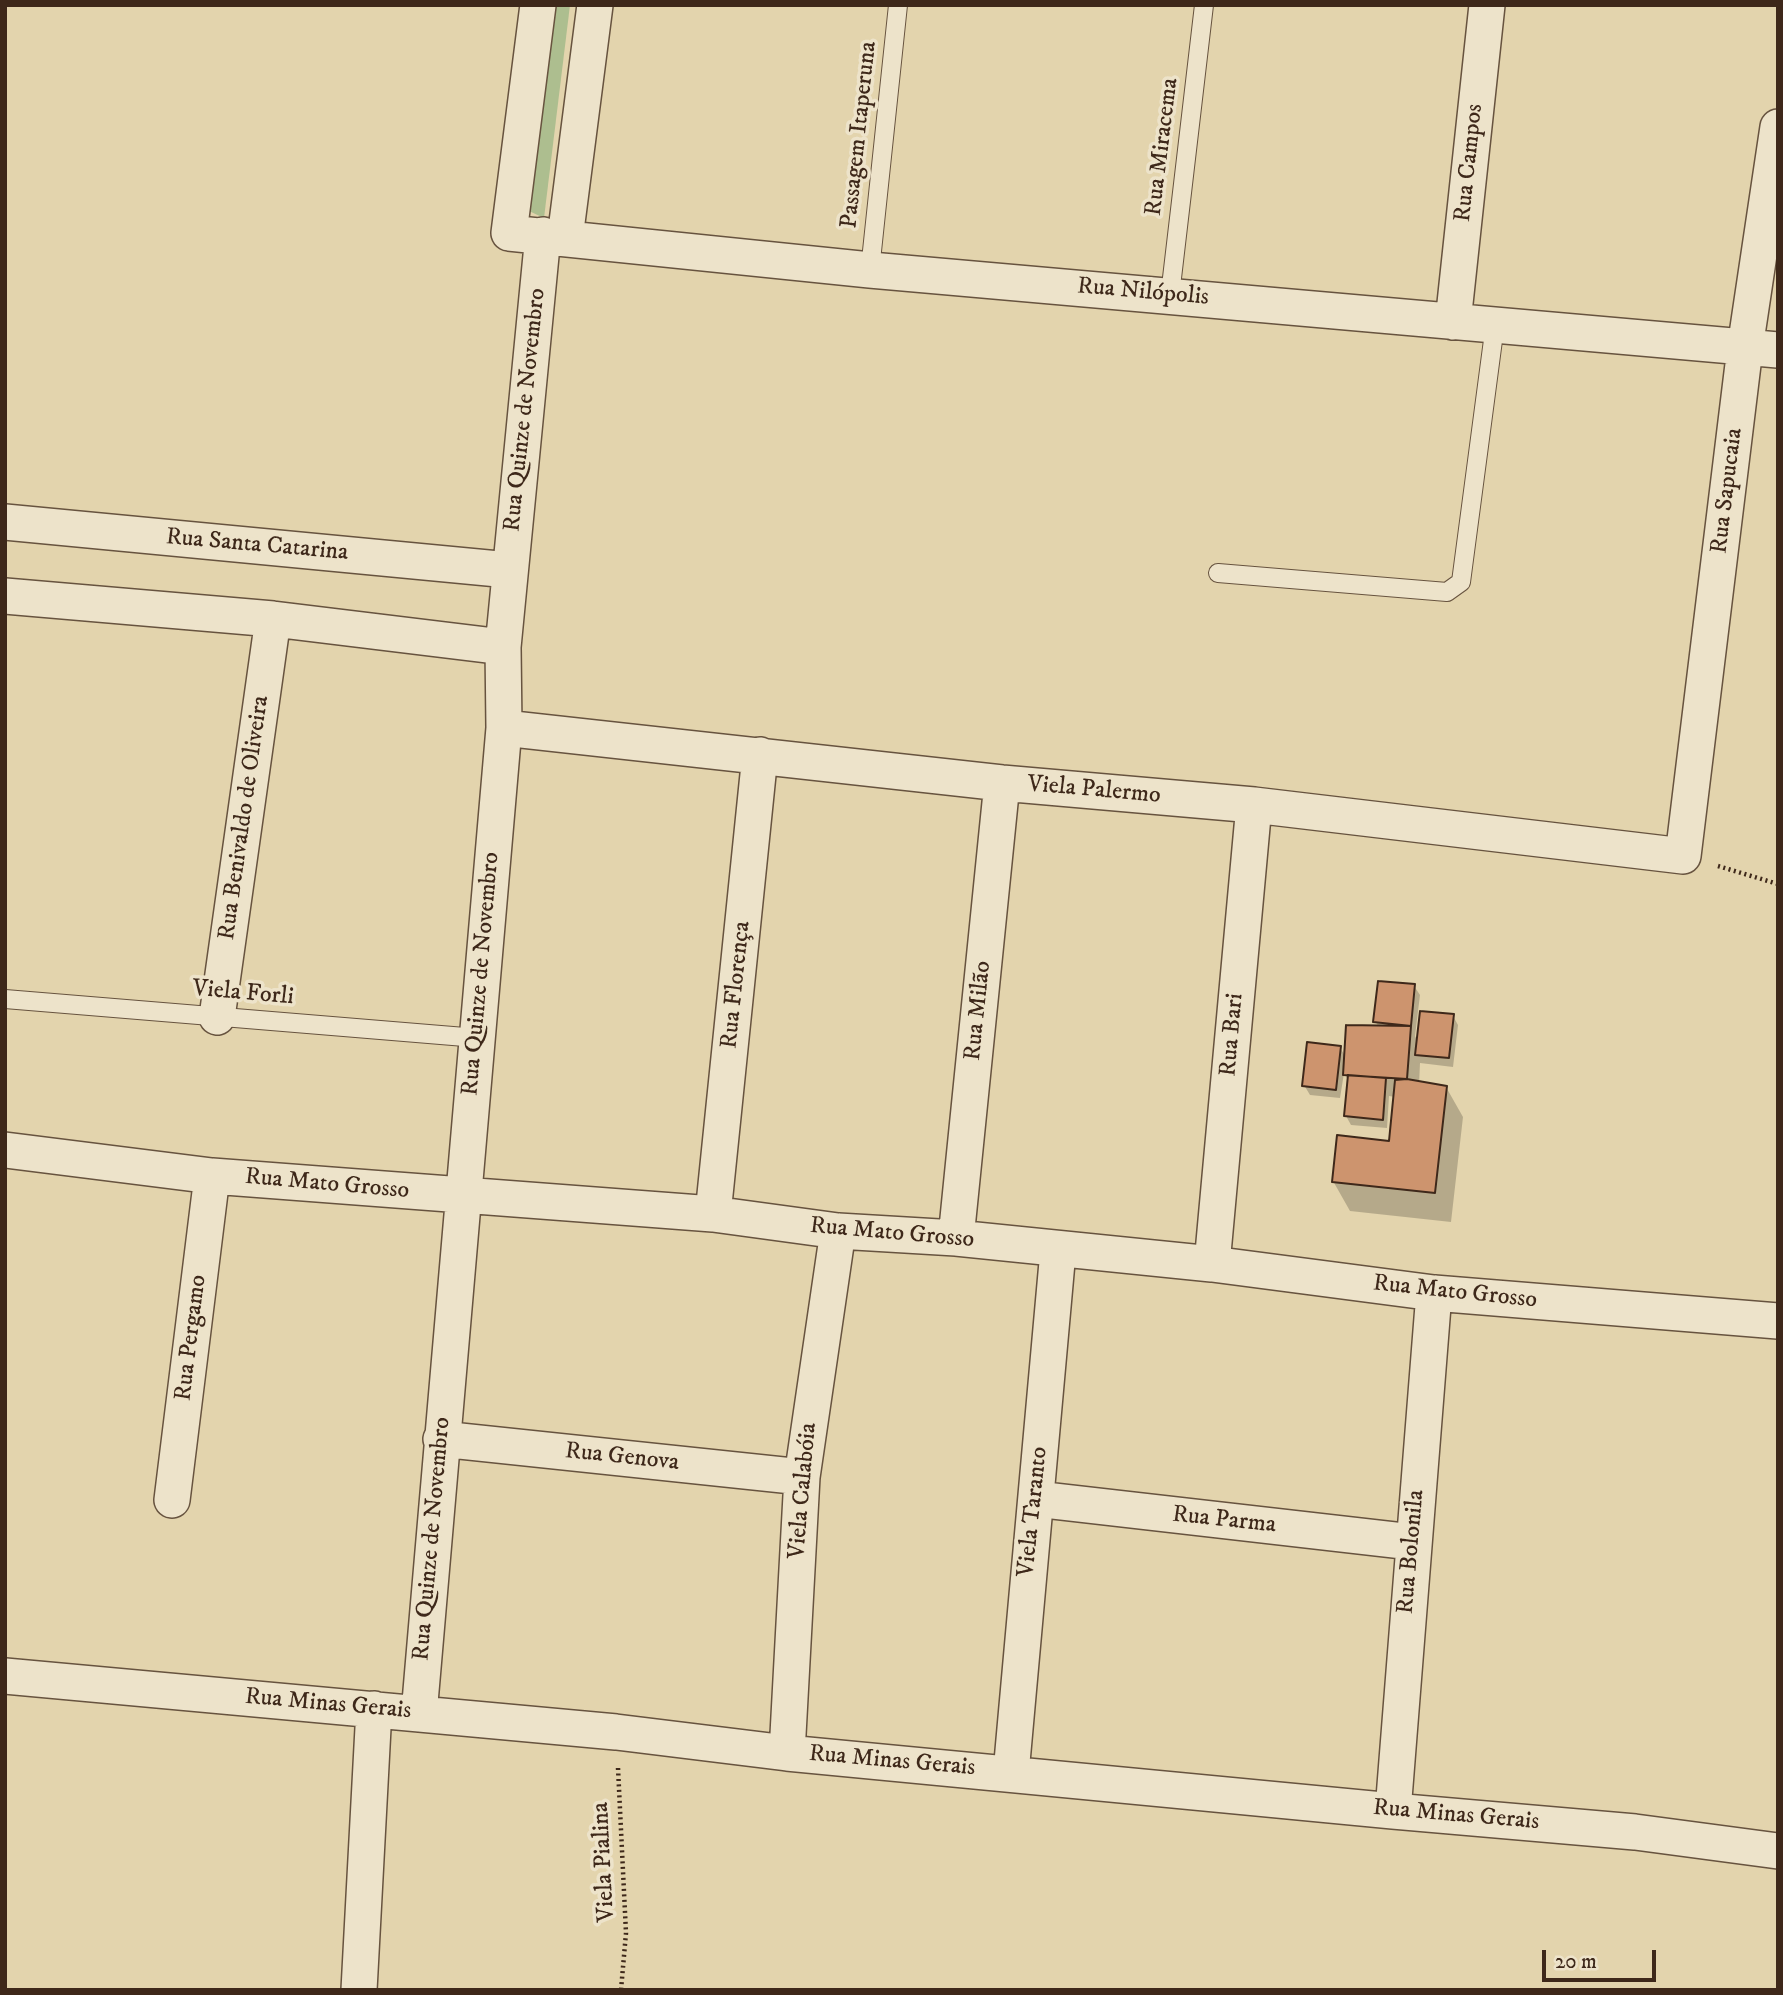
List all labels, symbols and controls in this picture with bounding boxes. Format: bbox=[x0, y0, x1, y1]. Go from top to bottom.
street label: Passagem Itaperuna bbox=[836, 40, 884, 230]
street label: Rua Miracema bbox=[1140, 76, 1186, 218]
street label: Rua Campos bbox=[1449, 102, 1491, 224]
street label: Rua Nilópolis bbox=[1076, 273, 1210, 313]
street label: Rua Quinze de Novembro bbox=[499, 287, 553, 533]
street label: Rua Sapucaia bbox=[1706, 427, 1750, 555]
street label: Rua Santa Catarina bbox=[165, 524, 349, 568]
street label: Rua Benivaldo de Oliveira bbox=[214, 694, 276, 942]
street label: Viela Palermo bbox=[1026, 771, 1162, 811]
street label: Rua Quinze de Novembro bbox=[457, 851, 507, 1097]
street label: Rua Florença bbox=[716, 920, 758, 1050]
street label: Rua Milão bbox=[959, 960, 999, 1062]
street label: Viela Forli bbox=[191, 975, 295, 1013]
street label: Rua Bari bbox=[1215, 992, 1251, 1078]
street label: Rua Mato Grosso bbox=[244, 1163, 410, 1207]
street label: Rua Mato Grosso bbox=[809, 1212, 975, 1256]
street label: Rua Mato Grosso bbox=[1372, 1270, 1538, 1316]
street label: Rua Pergamo bbox=[170, 1273, 214, 1403]
street label: Rua Quinze de Novembro bbox=[408, 1416, 458, 1662]
street label: Viela Calabóia bbox=[784, 1422, 824, 1560]
street label: Rua Genova bbox=[564, 1438, 680, 1478]
street label: Viela Taranto bbox=[1013, 1445, 1055, 1579]
street label: Rua Bolonila bbox=[1392, 1489, 1432, 1615]
street label: Rua Parma bbox=[1171, 1501, 1277, 1541]
street label: Rua Minas Gerais bbox=[244, 1683, 412, 1727]
street label: Rua Minas Gerais bbox=[808, 1740, 976, 1784]
street label: Rua Minas Gerais bbox=[1372, 1794, 1540, 1838]
street label: Viela Pialina bbox=[587, 1801, 623, 1923]
scale bar bbox=[1545, 1936, 1659, 1980]
text: 20 m bbox=[1555, 1949, 1597, 1975]

